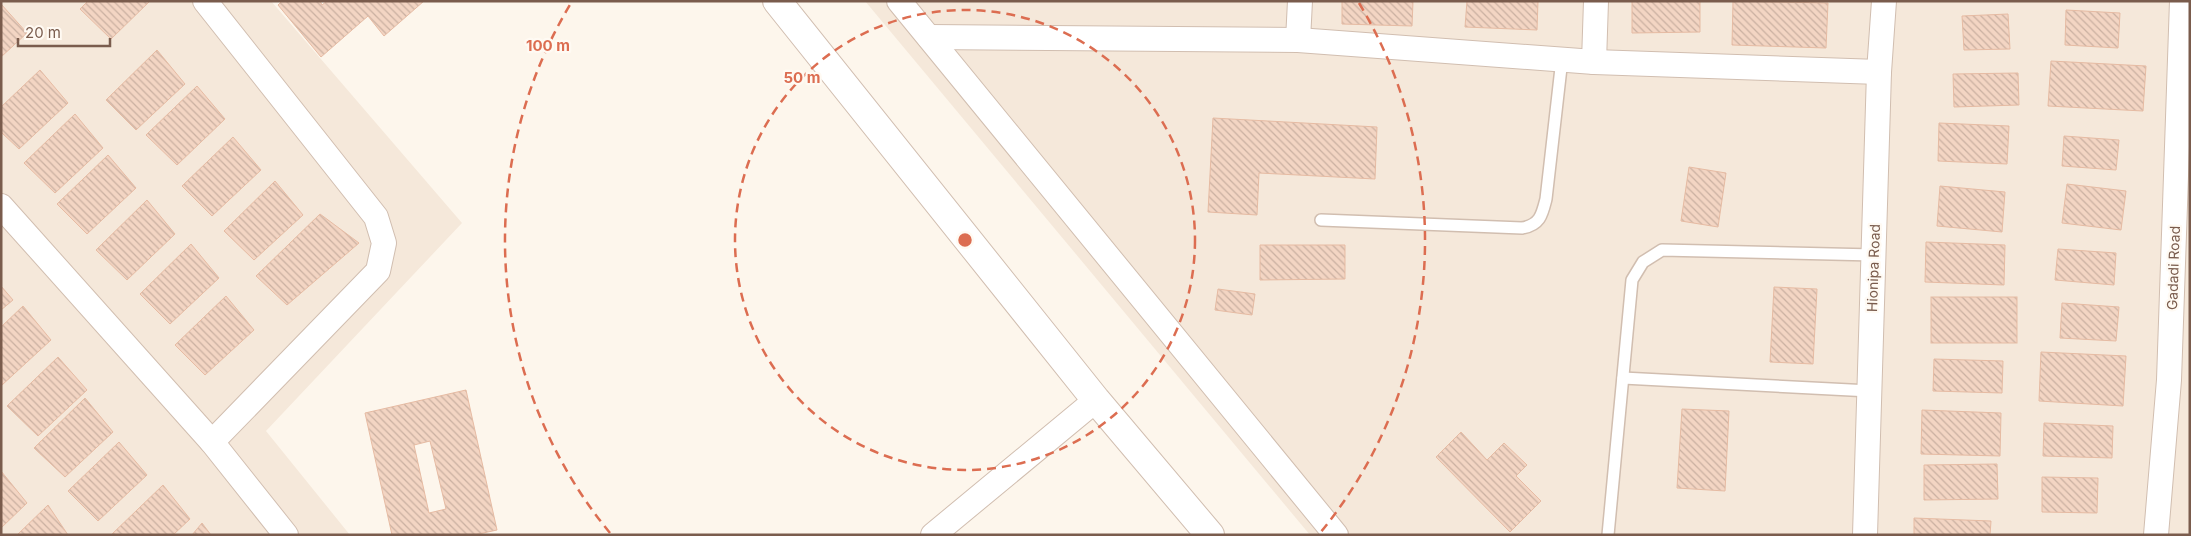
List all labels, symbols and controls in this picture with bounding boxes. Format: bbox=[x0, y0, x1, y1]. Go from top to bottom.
scale bar bbox=[18, 15, 110, 47]
text: 20 m bbox=[25, 23, 61, 42]
text: 100 m bbox=[526, 36, 570, 55]
text: 50 m bbox=[784, 68, 820, 87]
street label: Hionipa Road bbox=[1863, 224, 1883, 312]
street label: Gadadi Road bbox=[2163, 226, 2183, 310]
centre of rings bbox=[956, 231, 974, 249]

